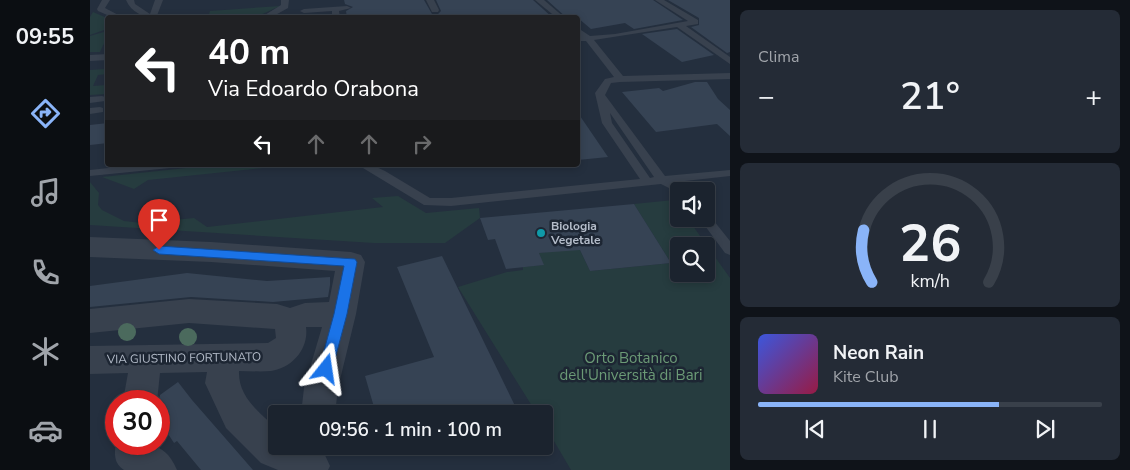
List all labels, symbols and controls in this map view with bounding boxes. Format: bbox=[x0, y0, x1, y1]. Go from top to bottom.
text: 09:55 bbox=[16, 22, 74, 52]
text: 40 m bbox=[208, 29, 290, 76]
icon: left bbox=[125, 35, 190, 100]
text: Clima bbox=[758, 46, 799, 68]
text: 21° bbox=[900, 71, 960, 122]
text: Via Edoardo Orabona bbox=[208, 74, 419, 104]
text: − bbox=[758, 78, 775, 116]
text: + bbox=[1085, 78, 1102, 116]
icon: directions bbox=[28, 96, 63, 131]
icon: left bbox=[249, 130, 277, 158]
icon: ahead bbox=[302, 130, 330, 158]
icon: ahead bbox=[355, 130, 383, 158]
icon: right bbox=[408, 130, 436, 158]
icon: music bbox=[28, 175, 63, 210]
map controls bbox=[670, 182, 715, 282]
button: sound bbox=[670, 182, 715, 227]
pin bbox=[138, 199, 180, 250]
icon: arrive bbox=[145, 206, 173, 234]
text: 26 bbox=[899, 208, 961, 279]
place label: Biologia Vegetale bbox=[550, 218, 601, 248]
marker: Biologia Vegetale bbox=[535, 227, 547, 239]
button: search bbox=[670, 237, 715, 282]
icon: phone bbox=[28, 255, 63, 290]
text: km/h bbox=[910, 269, 950, 293]
icon: climate bbox=[28, 334, 63, 369]
text: Neon Rain bbox=[833, 340, 924, 366]
position arrow bbox=[299, 342, 351, 394]
park label: Orto Botanico dell'Università di Bari bbox=[560, 348, 702, 385]
street label: VIA GIUSTINO FORTUNATO bbox=[106, 349, 261, 367]
text: Kite Club bbox=[833, 366, 899, 388]
speed limit sign: 30 bbox=[105, 390, 170, 455]
icon: car bbox=[28, 413, 63, 448]
icon: previous bbox=[801, 415, 829, 443]
icon: pause bbox=[916, 415, 944, 443]
icon: next bbox=[1031, 415, 1059, 443]
text: 09:56 · 1 min · 100 m bbox=[319, 417, 502, 443]

